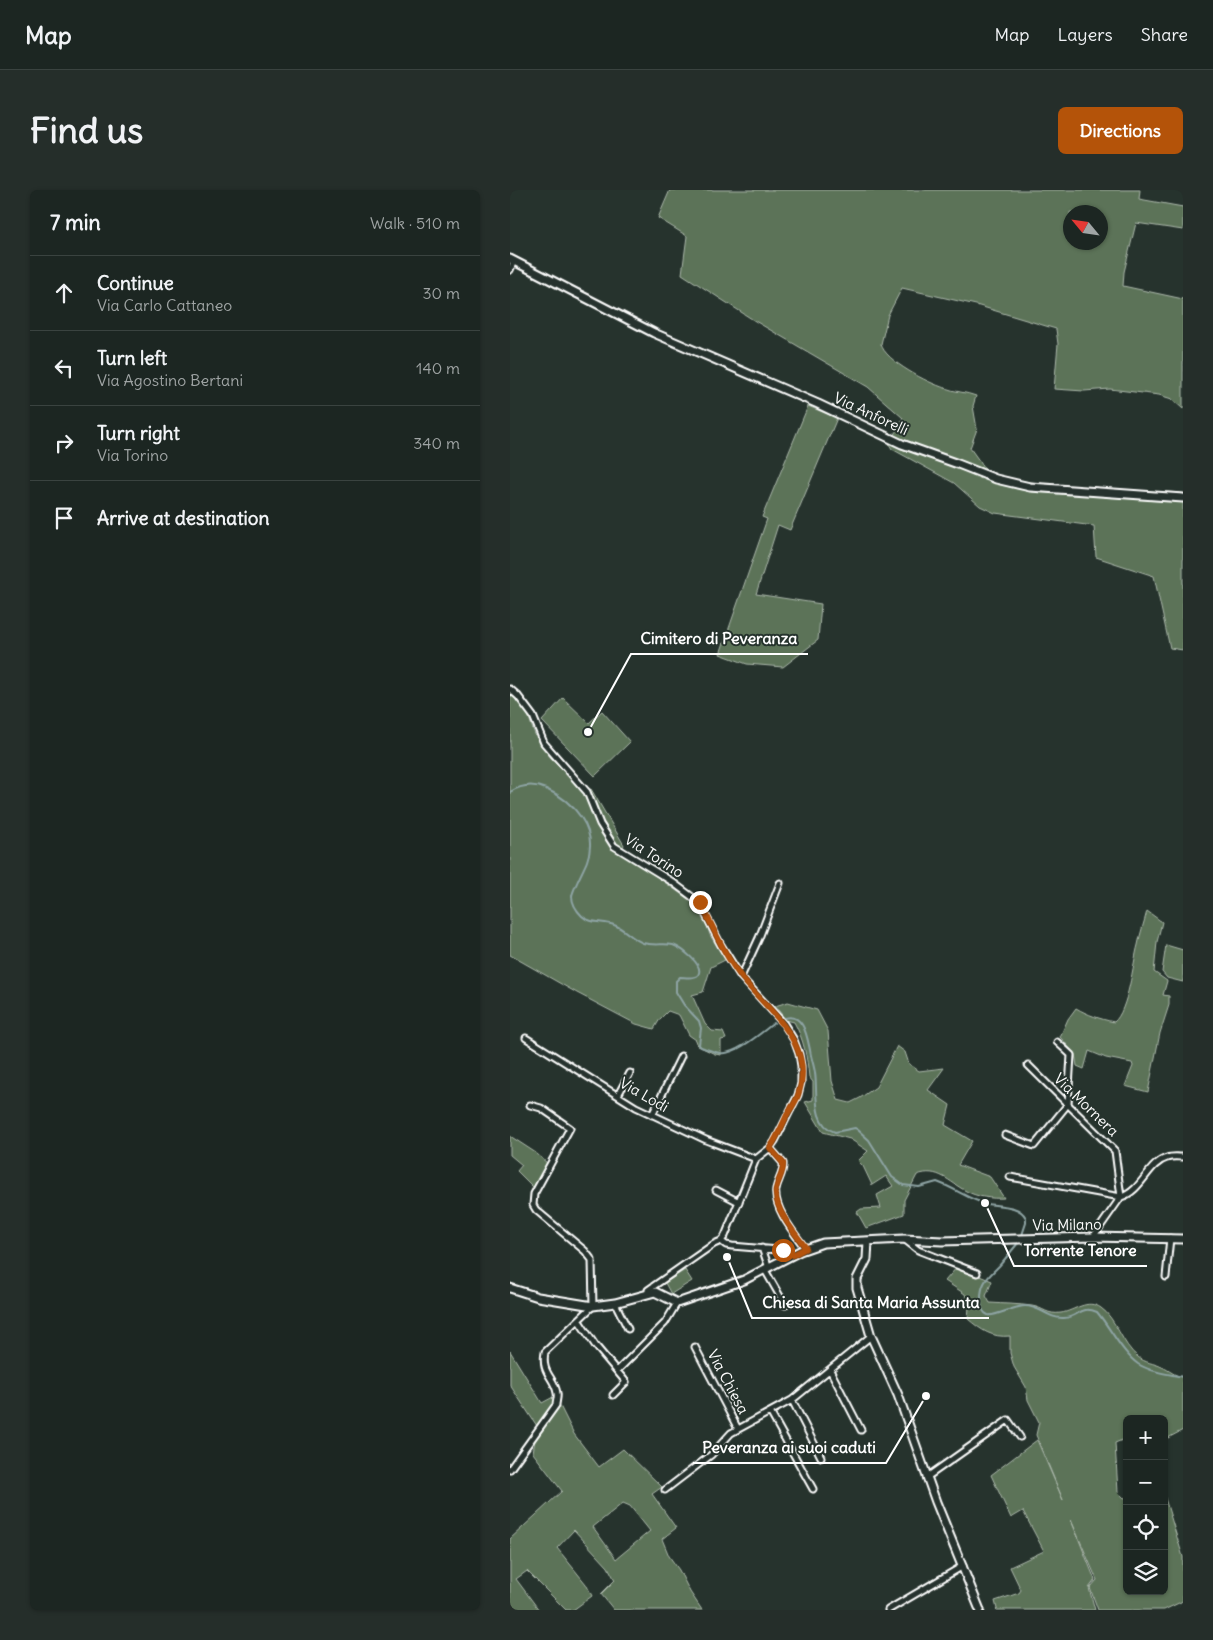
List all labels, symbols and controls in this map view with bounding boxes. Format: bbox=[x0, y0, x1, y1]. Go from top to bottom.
text: Map bbox=[25, 20, 72, 50]
text: Map bbox=[994, 23, 1029, 46]
text: Layers bbox=[1057, 23, 1113, 46]
text: Share bbox=[1141, 23, 1188, 46]
button: Directions bbox=[1058, 107, 1183, 154]
text: Find us bbox=[30, 108, 143, 152]
north arrow bbox=[1063, 205, 1108, 250]
text: 7 min bbox=[50, 209, 101, 236]
text: Walk · 510 m bbox=[370, 213, 460, 233]
text: Continue bbox=[97, 271, 174, 295]
icon: ahead bbox=[50, 279, 78, 307]
text: 30 m bbox=[423, 283, 460, 303]
text: Via Carlo Cattaneo bbox=[97, 295, 232, 315]
text: Turn left bbox=[97, 346, 167, 370]
icon: left bbox=[50, 354, 78, 382]
text: 140 m bbox=[416, 358, 460, 378]
text: Via Agostino Bertani bbox=[97, 370, 243, 390]
street label: Via Anforelli bbox=[831, 388, 912, 439]
text: Turn right bbox=[97, 421, 180, 445]
icon: right bbox=[50, 429, 78, 457]
text: 340 m bbox=[413, 433, 460, 453]
text: Via Torino bbox=[97, 445, 168, 465]
icon: arrive bbox=[50, 504, 78, 532]
text: Arrive at destination bbox=[97, 506, 270, 530]
callout: Cimitero di Peveranza bbox=[631, 623, 808, 654]
text: Cimitero di Peveranza bbox=[641, 628, 798, 648]
street label: Via Torino bbox=[621, 829, 687, 882]
route end bbox=[689, 891, 712, 914]
street label: Via Mornera bbox=[1050, 1069, 1123, 1141]
street label: Via Lodi bbox=[616, 1073, 672, 1116]
street label: Via Milano bbox=[1032, 1214, 1102, 1235]
callout: Torrente Tenore bbox=[1014, 1235, 1147, 1266]
route start bbox=[772, 1239, 795, 1262]
text: Torrente Tenore bbox=[1023, 1240, 1137, 1260]
callout: Chiesa di Santa Maria Assunta bbox=[752, 1287, 989, 1318]
text: Chiesa di Santa Maria Assunta bbox=[762, 1292, 980, 1312]
street label: Via Chiesa bbox=[704, 1346, 754, 1418]
map controls bbox=[1123, 1415, 1168, 1595]
button: + bbox=[1123, 1415, 1168, 1460]
callout: Peveranza ai suoi caduti bbox=[693, 1432, 886, 1463]
text: Peveranza ai suoi caduti bbox=[702, 1437, 876, 1457]
button: − bbox=[1123, 1460, 1168, 1505]
button: locate bbox=[1123, 1505, 1168, 1550]
button: layers bbox=[1123, 1550, 1168, 1595]

